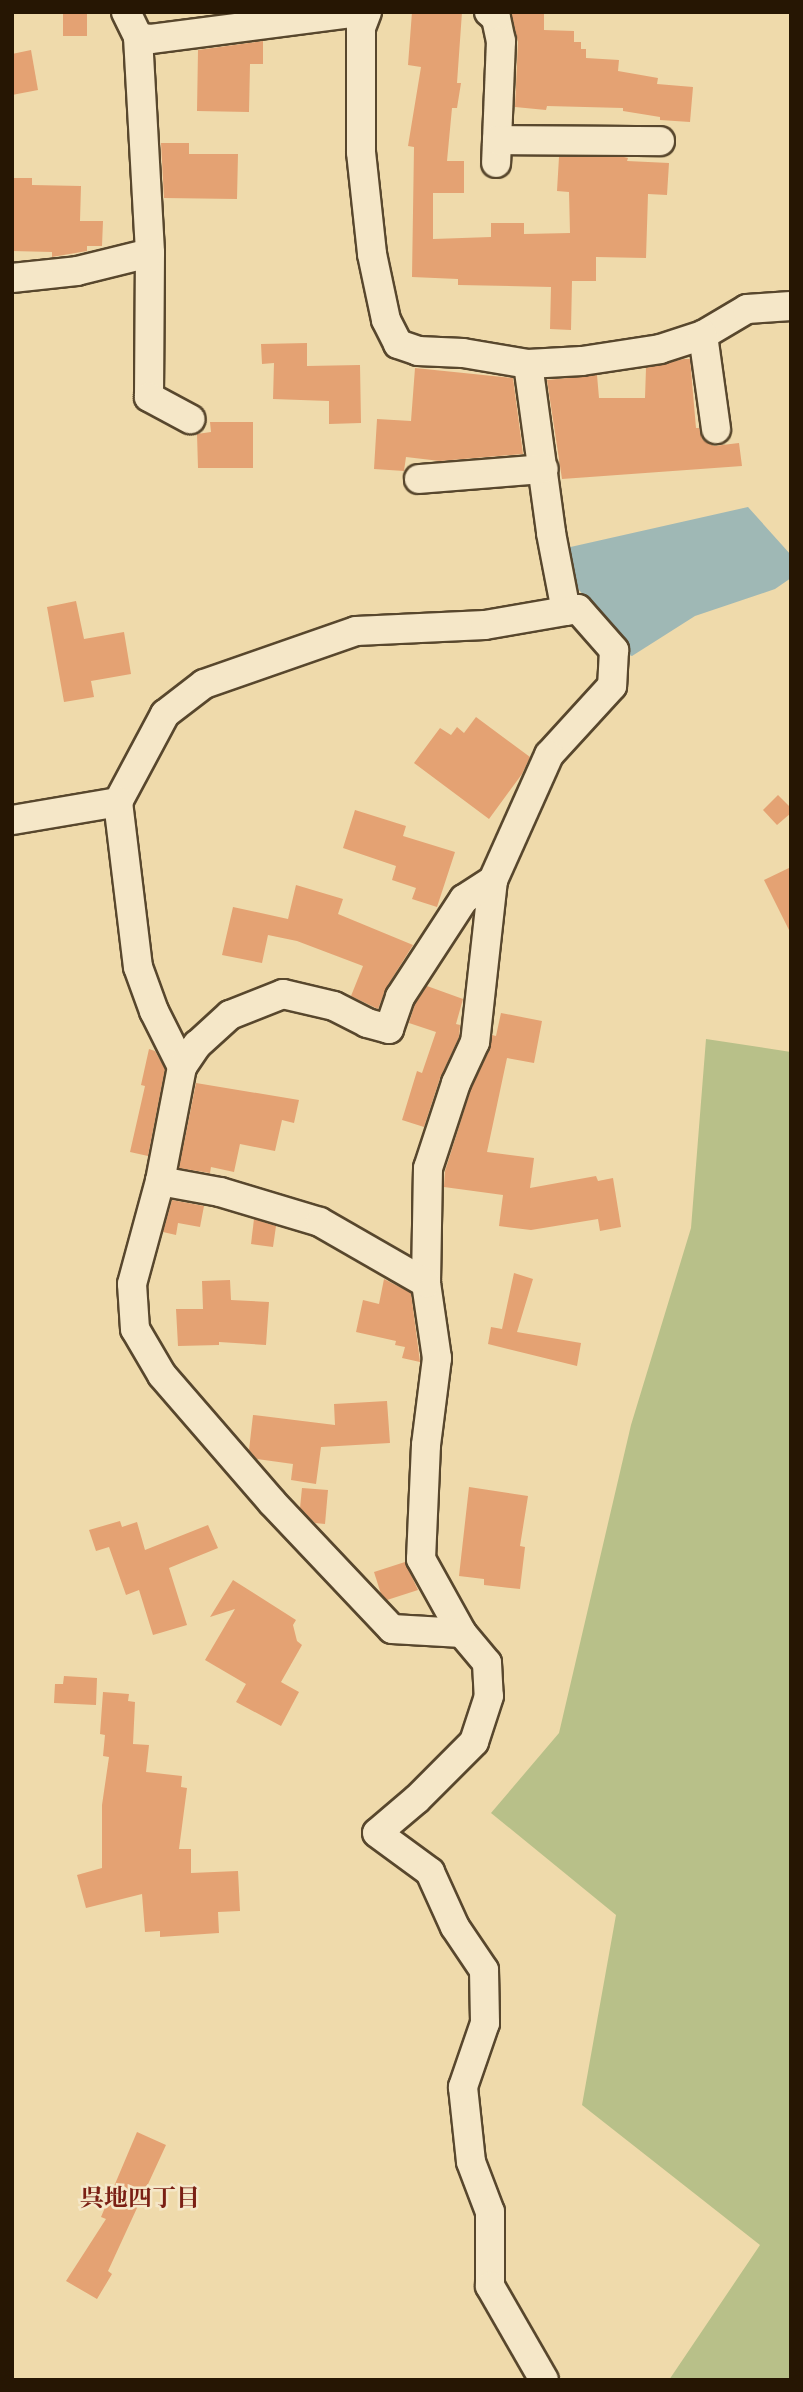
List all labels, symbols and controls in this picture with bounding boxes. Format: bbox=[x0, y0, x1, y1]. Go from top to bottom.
district label: 呉地四丁目 bbox=[80, 2184, 200, 2212]

